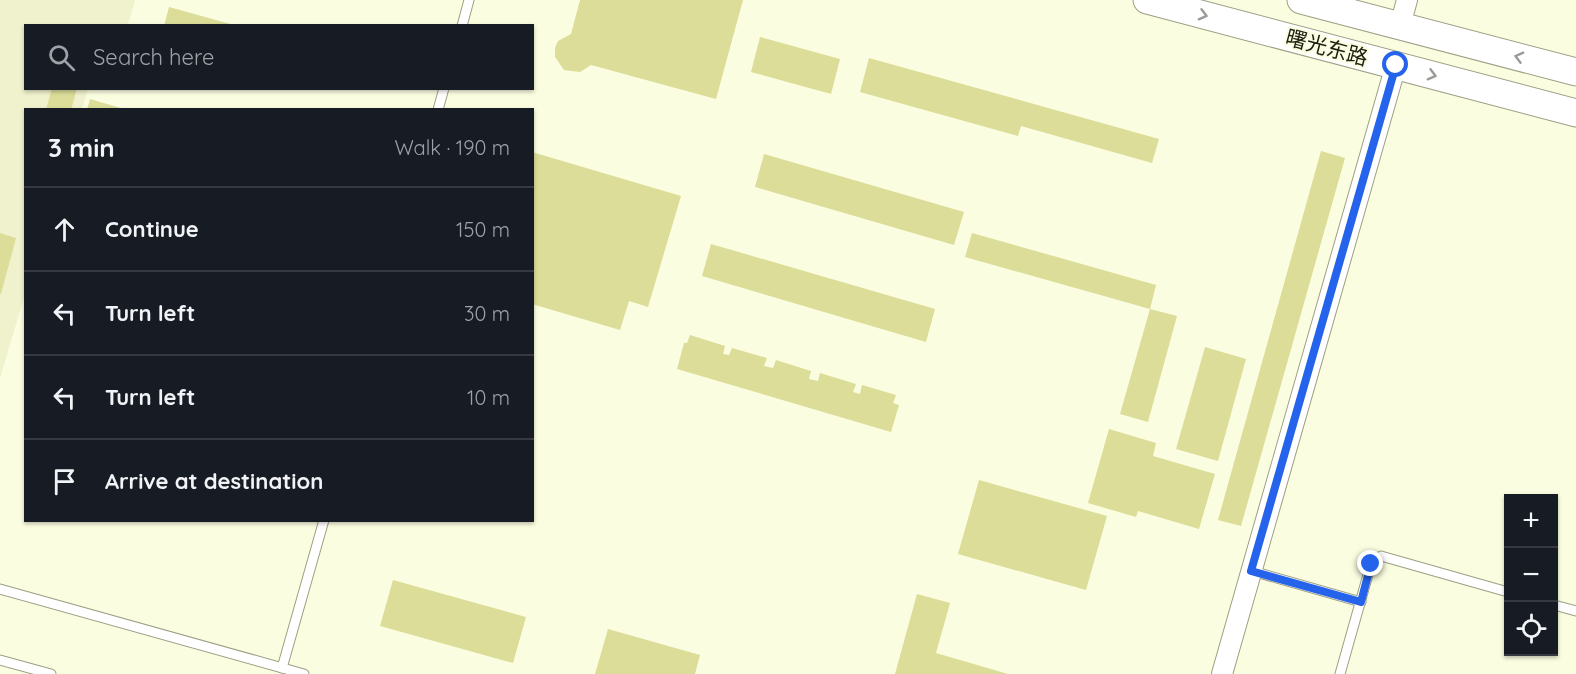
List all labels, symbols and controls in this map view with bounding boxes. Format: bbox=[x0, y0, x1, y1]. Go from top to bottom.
one-way arrow bbox=[1198, 7, 1208, 20]
search box bbox=[24, 24, 534, 90]
street label: 曙光东路 bbox=[1283, 24, 1371, 70]
icon: search bbox=[45, 41, 78, 74]
text: Search here bbox=[93, 43, 214, 71]
route start bbox=[1382, 51, 1408, 77]
one-way arrow bbox=[1515, 52, 1525, 64]
one-way arrow bbox=[1427, 68, 1437, 80]
text: 3 min bbox=[48, 131, 115, 164]
text: Walk · 190 m bbox=[394, 135, 510, 160]
icon: ahead bbox=[48, 213, 81, 246]
text: Continue bbox=[105, 215, 199, 243]
text: 150 m bbox=[456, 217, 510, 242]
icon: left bbox=[48, 297, 81, 330]
text: Turn left bbox=[105, 299, 195, 327]
text: 30 m bbox=[464, 301, 510, 326]
icon: left bbox=[48, 381, 81, 414]
text: Turn left bbox=[105, 383, 195, 411]
text: 10 m bbox=[467, 385, 510, 410]
icon: arrive bbox=[48, 465, 81, 498]
text: Arrive at destination bbox=[105, 467, 323, 495]
map controls bbox=[1504, 494, 1558, 656]
button: + bbox=[1504, 494, 1558, 548]
button: − bbox=[1504, 548, 1558, 602]
route end bbox=[1357, 550, 1383, 576]
button: locate bbox=[1504, 602, 1558, 656]

